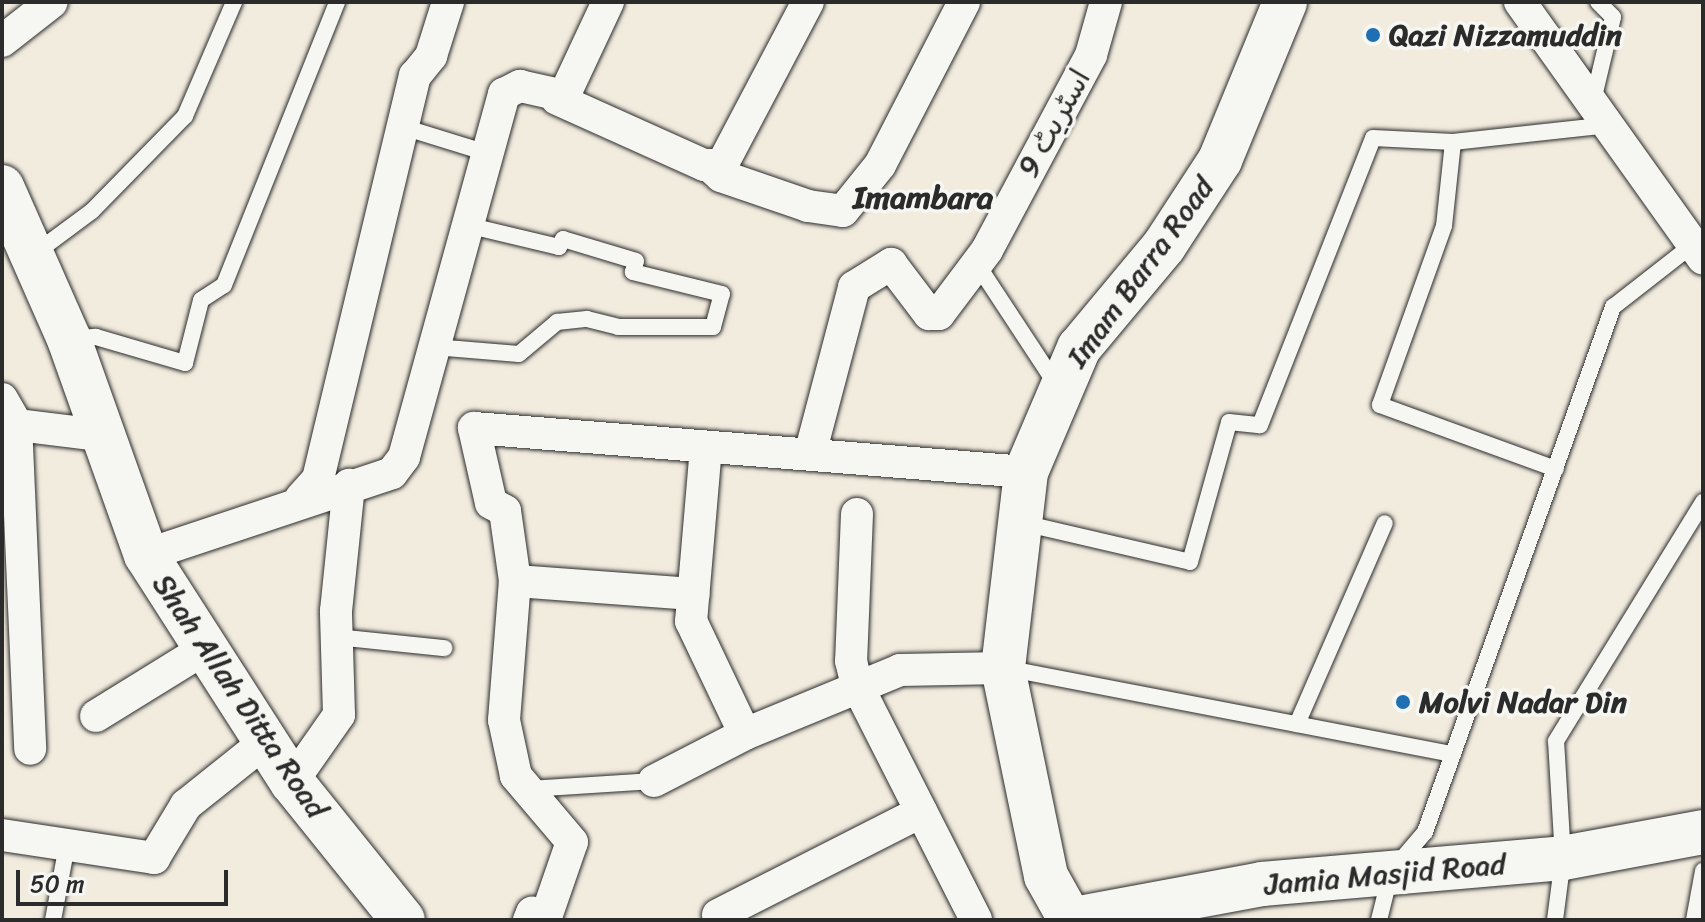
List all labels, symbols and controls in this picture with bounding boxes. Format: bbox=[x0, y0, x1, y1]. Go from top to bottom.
place label: Qazi Nizzamuddin bbox=[1389, 17, 1622, 53]
marker: Qazi Nizzamuddin bbox=[1364, 26, 1382, 44]
street label: اسٹریٹ 9 bbox=[1010, 63, 1098, 183]
street label: Imam Barra Road bbox=[1059, 170, 1221, 374]
district label: Imambara bbox=[853, 179, 993, 217]
street label: Shah Allah Ditta Road bbox=[145, 567, 335, 825]
place label: Molvi Nadar Din bbox=[1419, 684, 1627, 720]
marker: Molvi Nadar Din bbox=[1394, 693, 1412, 711]
street label: Jamia Masjid Road bbox=[1263, 845, 1507, 903]
scale bar bbox=[20, 854, 232, 904]
text: 50 m bbox=[30, 863, 85, 905]

